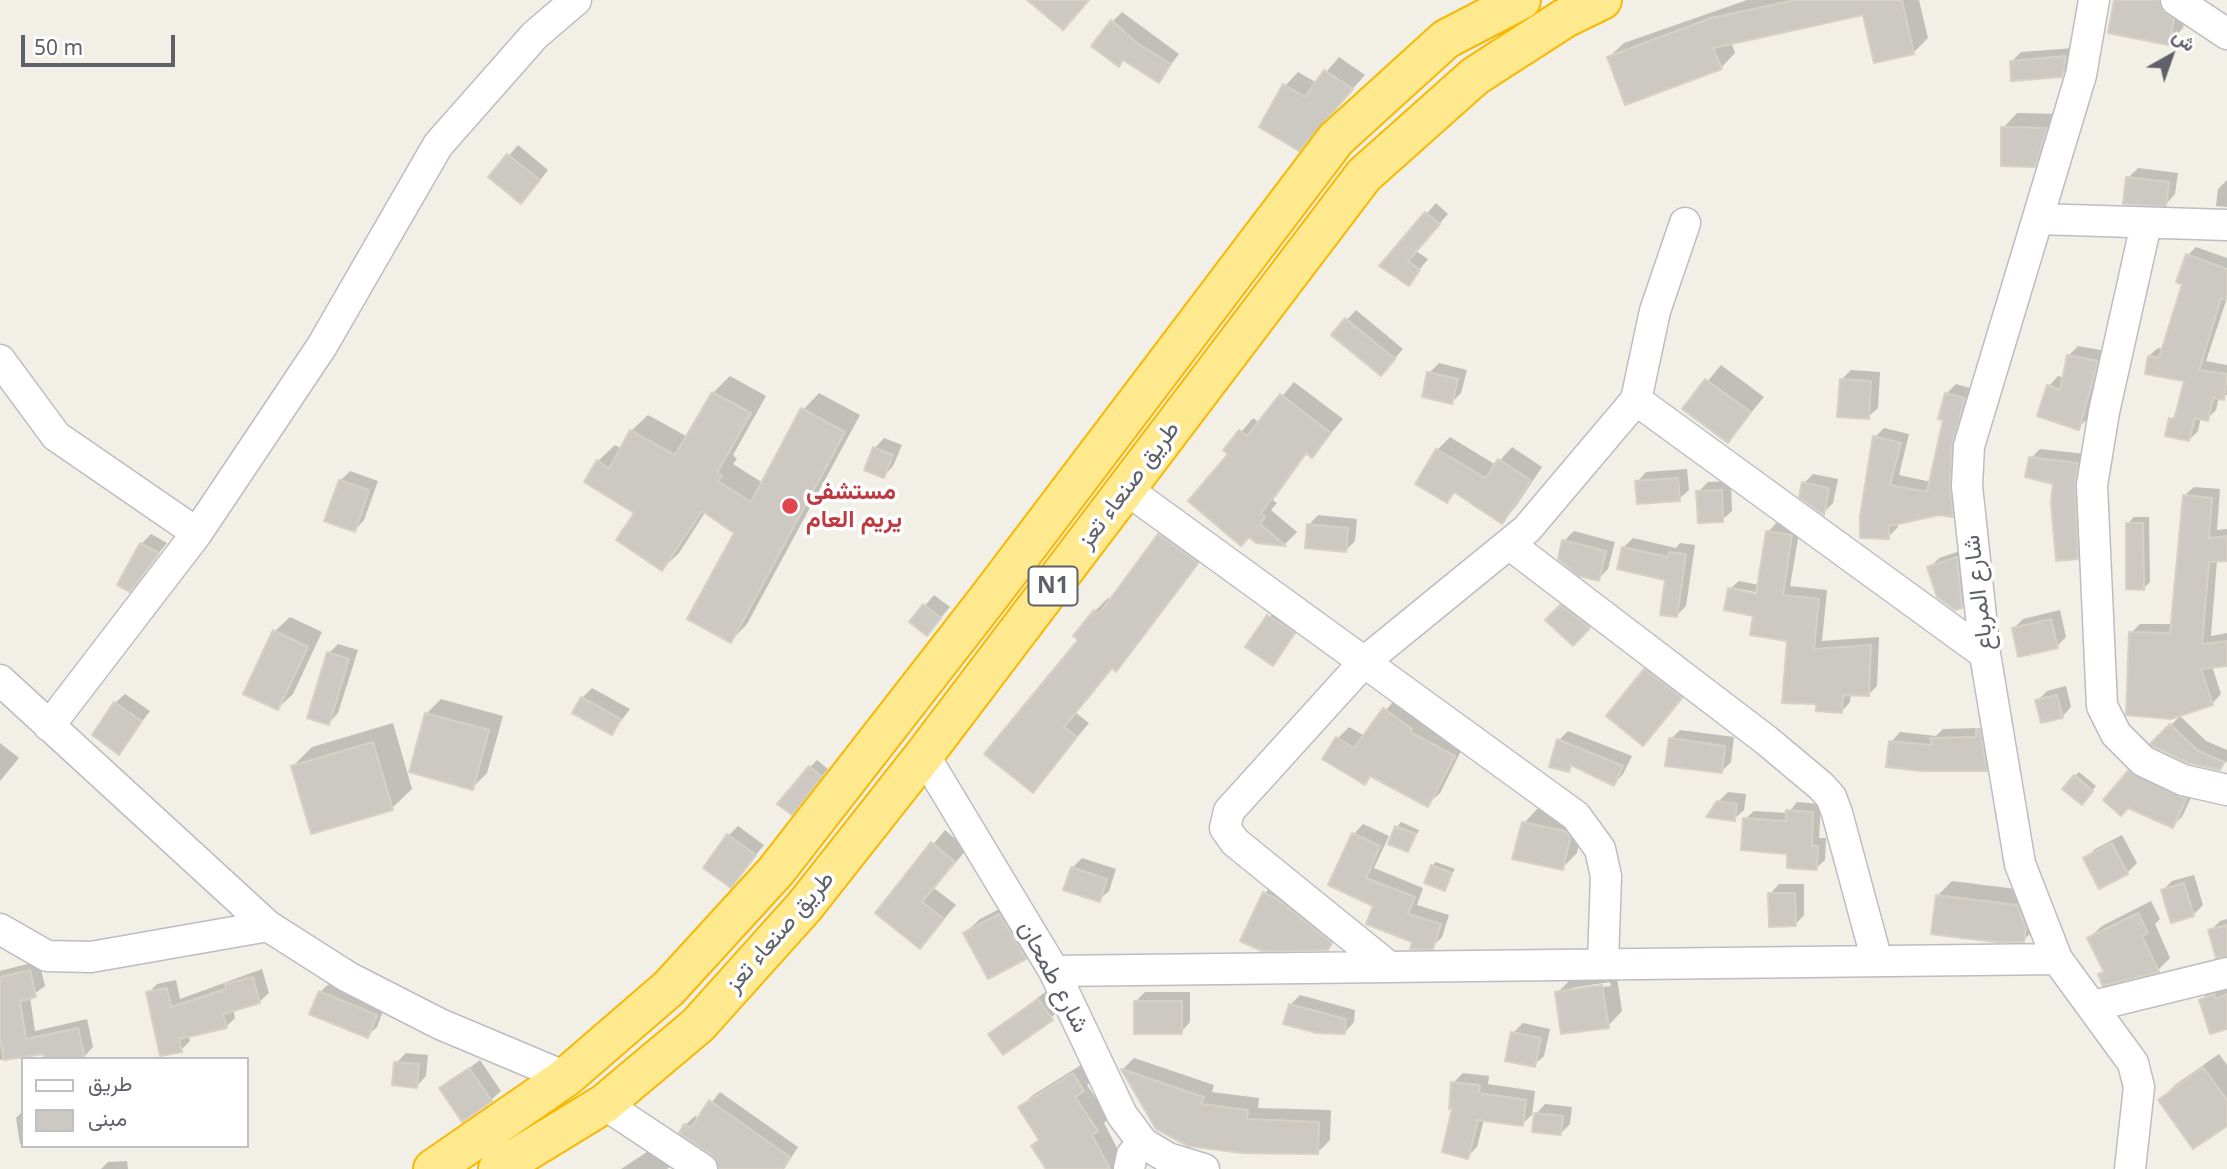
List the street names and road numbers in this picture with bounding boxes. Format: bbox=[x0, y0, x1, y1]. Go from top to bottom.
street label: طريق صنعاء تعز bbox=[1072, 416, 1186, 554]
street label: شارع المرباع bbox=[1958, 533, 2000, 653]
road number: N1 bbox=[1028, 566, 1078, 606]
street label: طريق صنعاء تعز bbox=[719, 865, 841, 999]
street label: شارع طمحان bbox=[1011, 916, 1095, 1038]

